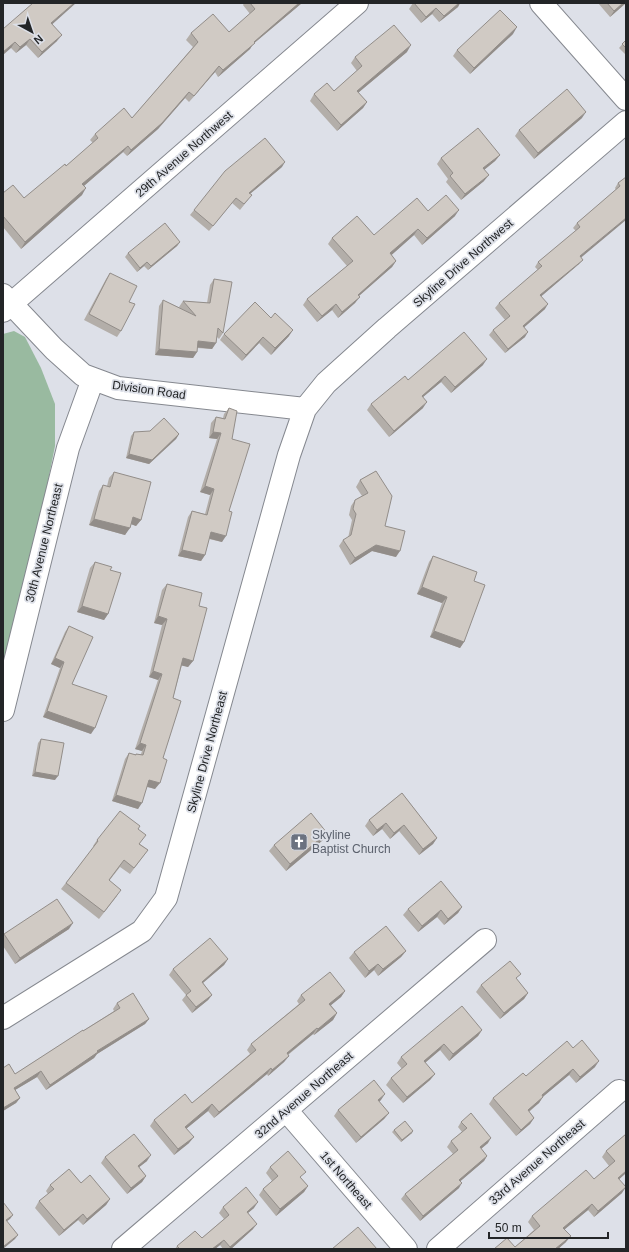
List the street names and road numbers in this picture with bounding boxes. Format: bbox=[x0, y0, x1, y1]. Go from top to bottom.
street label: 29th Avenue Northwest bbox=[133, 108, 236, 200]
street label: Skyline Drive Northwest bbox=[410, 215, 516, 310]
street label: Division Road bbox=[111, 378, 187, 402]
street label: 30th Avenue Northeast bbox=[22, 482, 66, 604]
street label: Skyline Drive Northeast bbox=[184, 689, 230, 814]
street label: 32nd Avenue Northeast bbox=[252, 1048, 356, 1141]
street label: 33rd Avenue Northeast bbox=[486, 1116, 588, 1207]
street label: 1st Northeast bbox=[317, 1148, 375, 1212]

